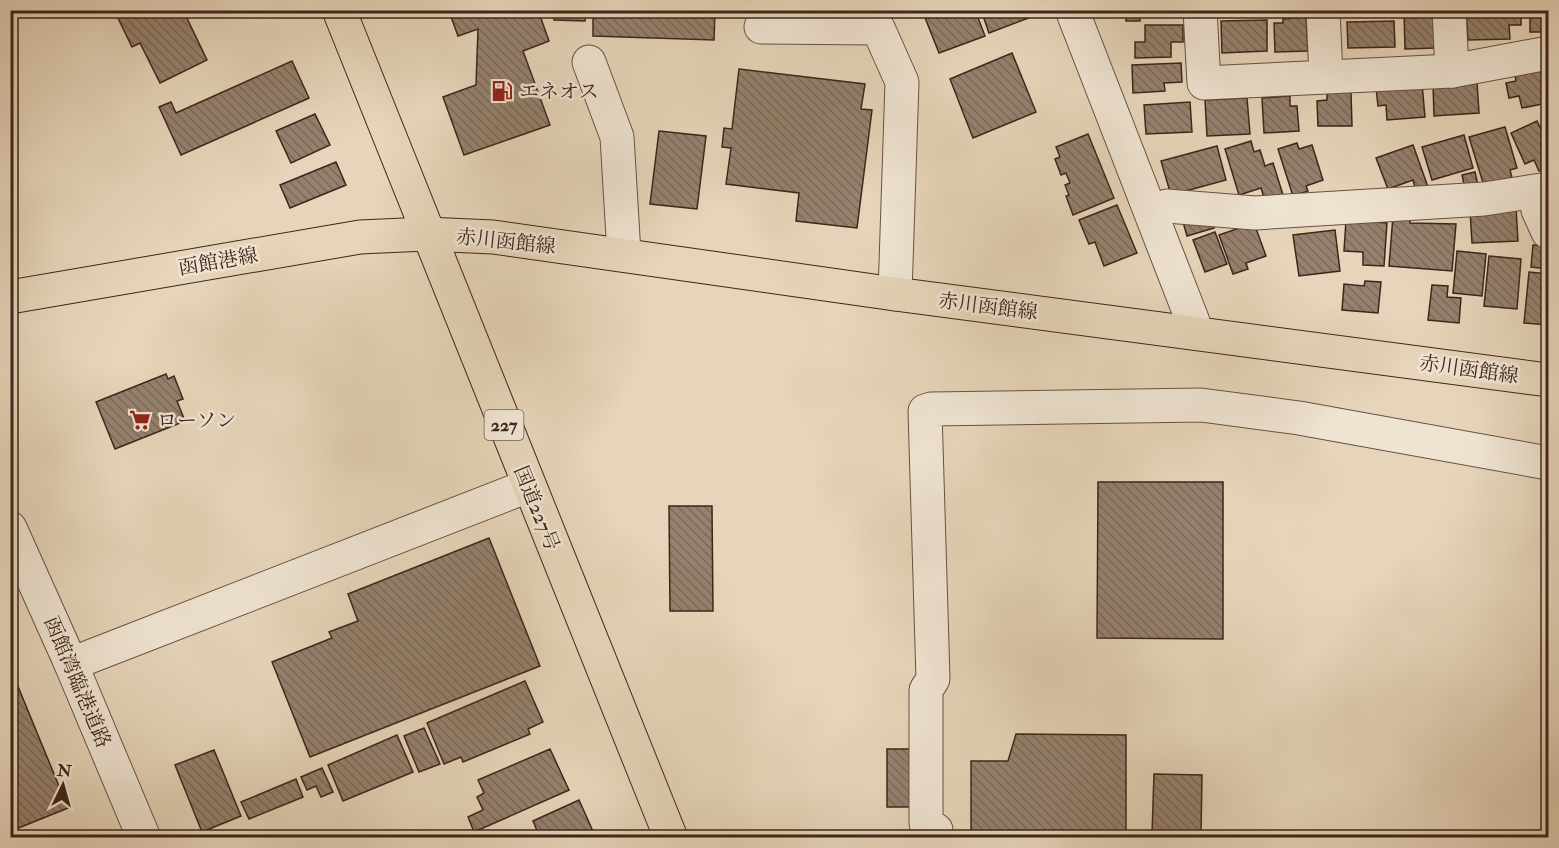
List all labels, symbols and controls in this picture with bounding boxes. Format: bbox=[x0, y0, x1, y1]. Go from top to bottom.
fuel station icon: エネオス bbox=[490, 79, 514, 103]
place label: エネオス bbox=[519, 79, 599, 104]
street label: 赤川函館線 bbox=[455, 224, 557, 259]
street label: 函館港線 bbox=[177, 242, 260, 281]
street label: 赤川函館線 bbox=[937, 288, 1039, 325]
street label: 赤川函館線 bbox=[1418, 350, 1520, 389]
supermarket icon: ローソン bbox=[128, 408, 152, 432]
place label: ローソン bbox=[157, 408, 236, 433]
road number: 227 bbox=[484, 410, 524, 440]
street label: 国道227号 bbox=[508, 462, 565, 554]
street label: 函館湾臨港道路 bbox=[39, 613, 116, 752]
north arrow bbox=[33, 755, 93, 815]
text: N bbox=[55, 760, 73, 782]

